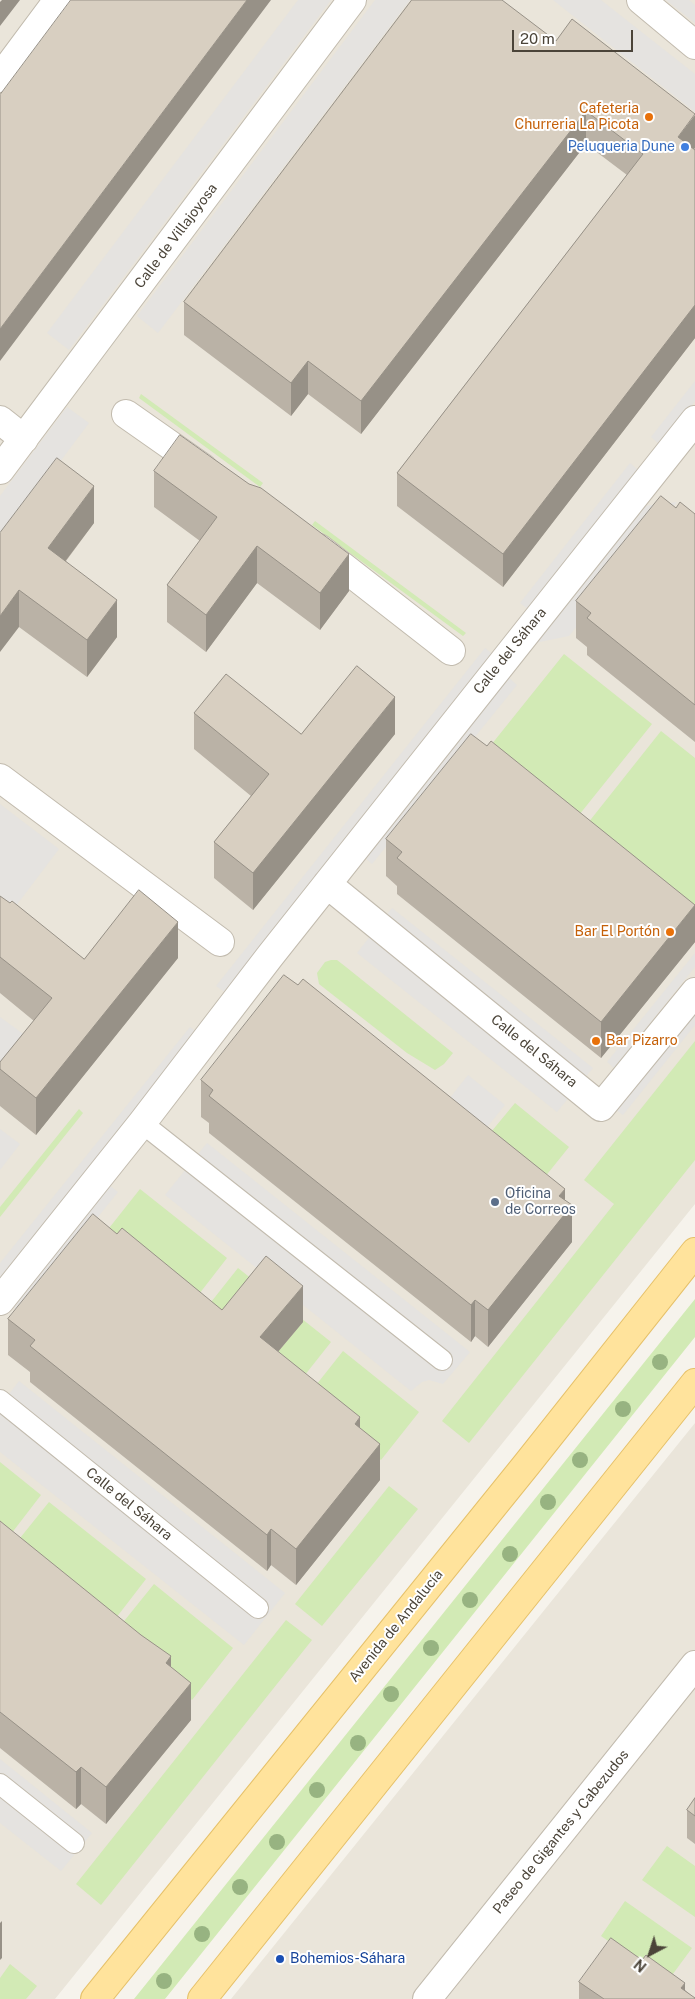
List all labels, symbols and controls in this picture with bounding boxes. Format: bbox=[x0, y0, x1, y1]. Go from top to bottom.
scale bar bbox=[515, 20, 636, 52]
text: 20 m bbox=[520, 30, 555, 47]
place label: Cafeteria Churreria La Picota bbox=[515, 101, 639, 134]
marker: Cafeteria Churreria La Picota bbox=[643, 111, 655, 123]
place label: Peluqueria Dune bbox=[568, 139, 675, 155]
marker: Peluqueria Dune bbox=[679, 141, 691, 153]
street label: Calle de Villajoyosa bbox=[131, 180, 221, 292]
street label: Calle del Sáhara bbox=[470, 604, 550, 698]
place label: Bar El Portón bbox=[575, 924, 660, 940]
marker: Bar El Portón bbox=[664, 926, 676, 938]
street label: Calle del Sáhara bbox=[487, 1011, 581, 1091]
place label: Bar Pizarro bbox=[606, 1033, 678, 1049]
marker: Bar Pizarro bbox=[590, 1035, 602, 1047]
place label: Oficina de Correos bbox=[505, 1186, 576, 1218]
marker: Oficina de Correos bbox=[489, 1196, 501, 1208]
street label: Calle del Sáhara bbox=[82, 1464, 176, 1544]
street label: Avenida de Andalucía bbox=[346, 1566, 446, 1686]
street label: Paseo de Gigantes y Cabezudos bbox=[490, 1747, 632, 1917]
north arrow bbox=[625, 1929, 675, 1979]
place label: Bohemios-Sáhara bbox=[290, 1951, 405, 1967]
marker: Bohemios-Sáhara bbox=[274, 1953, 286, 1965]
text: N bbox=[631, 1956, 650, 1975]

